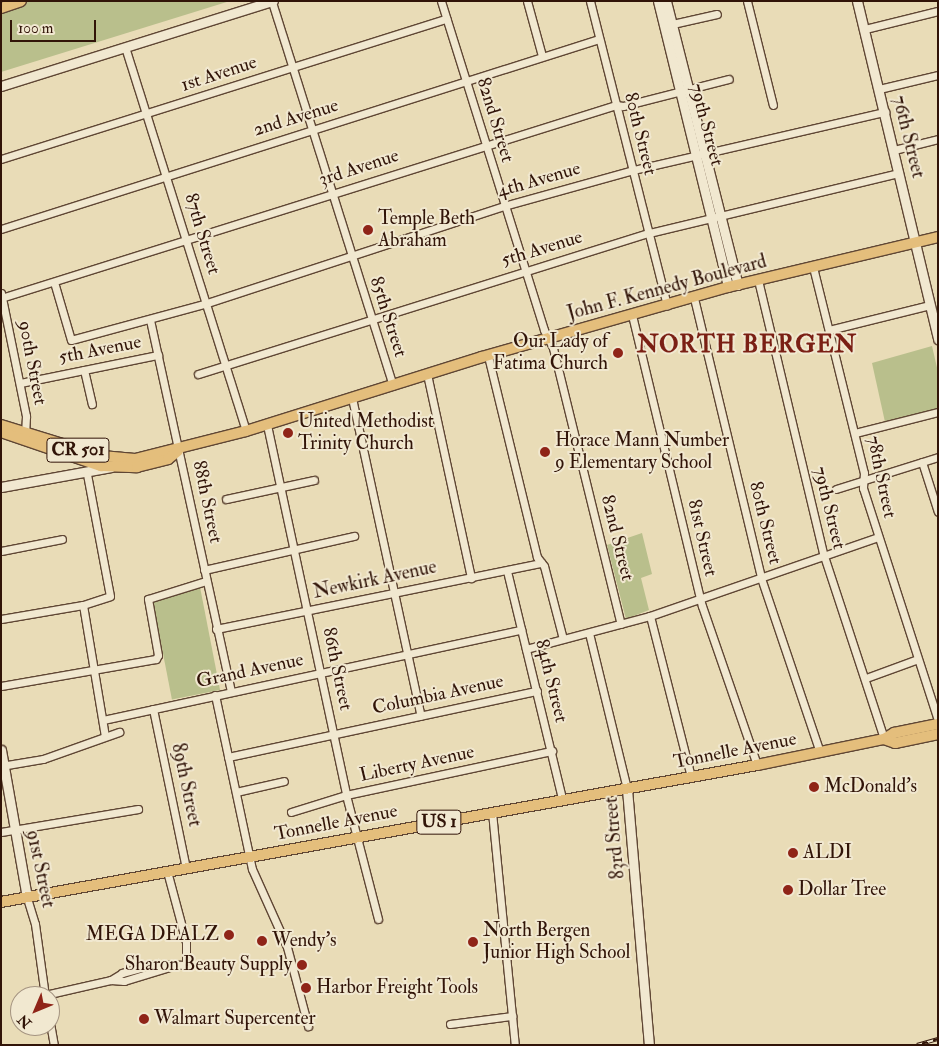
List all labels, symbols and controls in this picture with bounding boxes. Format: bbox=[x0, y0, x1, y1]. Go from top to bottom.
scale bar bbox=[12, 10, 99, 42]
text: 100 m bbox=[18, 19, 53, 38]
street label: 1st Avenue bbox=[178, 51, 260, 97]
street label: 82nd Street bbox=[471, 75, 519, 165]
street label: 79th Street bbox=[684, 81, 728, 169]
street label: 80th Street bbox=[619, 90, 661, 178]
street label: 76th Street bbox=[887, 93, 929, 181]
street label: 2nd Avenue bbox=[251, 94, 341, 142]
street label: 3rd Avenue bbox=[316, 144, 402, 192]
street label: 4th Avenue bbox=[495, 157, 583, 203]
street label: 87th Street bbox=[179, 191, 225, 277]
place label: Temple Beth Abraham bbox=[378, 208, 475, 252]
marker: Temple Beth Abraham bbox=[362, 224, 374, 236]
street label: 5th Avenue bbox=[499, 226, 585, 272]
street label: John F. Kennedy Boulevard bbox=[565, 250, 769, 326]
street label: 85th Street bbox=[364, 274, 412, 360]
street label: 90th Street bbox=[13, 319, 51, 407]
street label: 5th Avenue bbox=[57, 331, 143, 369]
place label: Our Lady of Fatima Church bbox=[493, 331, 608, 375]
district label: NORTH BERGEN bbox=[635, 331, 859, 359]
marker: Our Lady of Fatima Church bbox=[612, 347, 624, 359]
place label: United Methodist Trinity Church bbox=[298, 411, 434, 455]
marker: United Methodist Trinity Church bbox=[282, 427, 294, 439]
place label: Horace Mann Number 9 Elementary School bbox=[555, 430, 729, 474]
road number: CR 501 bbox=[46, 434, 110, 466]
street label: 78th Street bbox=[861, 434, 901, 520]
marker: Horace Mann Number 9 Elementary School bbox=[539, 446, 551, 458]
street label: 88th Street bbox=[187, 459, 227, 545]
street label: 79th Street bbox=[808, 464, 850, 552]
street label: 80th Street bbox=[744, 479, 786, 567]
street label: 82nd Street bbox=[595, 493, 639, 583]
street label: 81st Street bbox=[682, 497, 722, 579]
street label: Newkirk Avenue bbox=[311, 556, 439, 604]
street label: 86th Street bbox=[317, 625, 357, 713]
street label: 84th Street bbox=[530, 637, 572, 725]
street label: Grand Avenue bbox=[194, 649, 306, 693]
street label: Columbia Avenue bbox=[370, 670, 506, 720]
street label: Tonnelle Avenue bbox=[671, 728, 799, 774]
street label: 89th Street bbox=[166, 741, 206, 829]
street label: Liberty Avenue bbox=[358, 741, 476, 787]
place label: McDonald's bbox=[824, 776, 917, 798]
marker: McDonald's bbox=[808, 781, 820, 793]
street label: 83rd Street bbox=[600, 796, 630, 880]
street label: Tonnelle Avenue bbox=[272, 800, 400, 846]
road number: US 1 bbox=[415, 806, 463, 838]
street label: 91st Street bbox=[21, 828, 59, 910]
place label: ALDI bbox=[803, 842, 852, 864]
marker: ALDI bbox=[787, 847, 799, 859]
place label: Dollar Tree bbox=[798, 879, 886, 901]
marker: Dollar Tree bbox=[782, 884, 794, 896]
place label: North Bergen Junior High School bbox=[483, 920, 630, 964]
place label: MEGA DEALZ bbox=[86, 924, 219, 946]
marker: MEGA DEALZ bbox=[223, 929, 235, 941]
place label: Wendy's bbox=[272, 930, 336, 952]
marker: Wendy's bbox=[256, 935, 268, 947]
marker: North Bergen Junior High School bbox=[467, 936, 479, 948]
place label: Sharon Beauty Supply bbox=[125, 954, 292, 976]
marker: Sharon Beauty Supply bbox=[296, 959, 308, 971]
place label: Harbor Freight Tools bbox=[316, 977, 478, 999]
marker: Harbor Freight Tools bbox=[300, 982, 312, 994]
north arrow bbox=[10, 986, 60, 1036]
place label: Walmart Supercenter bbox=[154, 1008, 315, 1030]
text: N bbox=[14, 1011, 35, 1032]
marker: Walmart Supercenter bbox=[138, 1013, 150, 1025]

